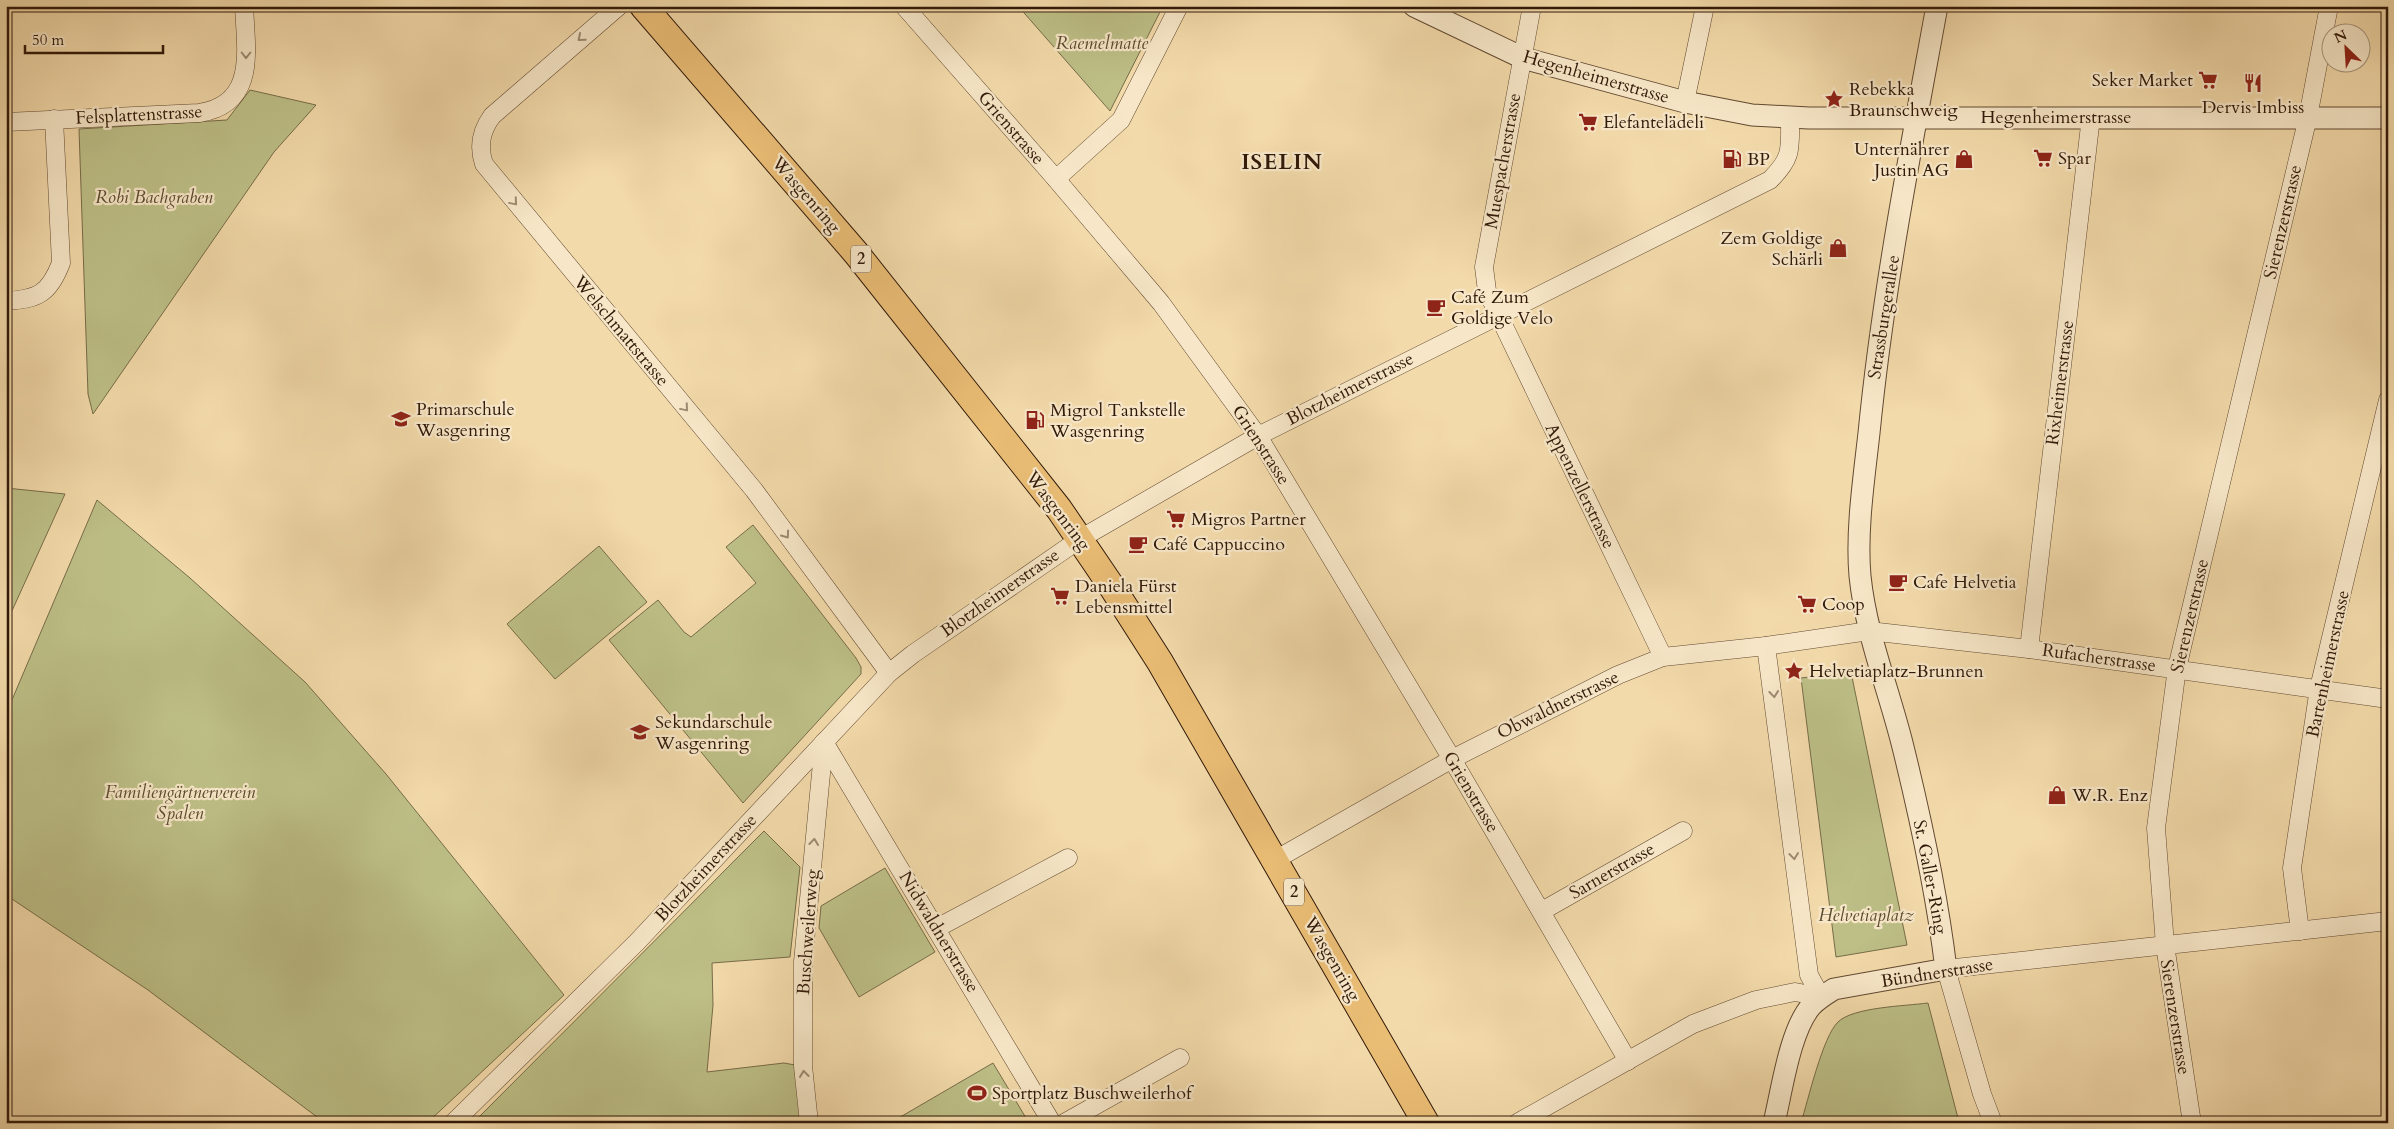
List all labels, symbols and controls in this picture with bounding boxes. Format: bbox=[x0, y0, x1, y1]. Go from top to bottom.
scale bar bbox=[25, 22, 162, 54]
north arrow bbox=[2322, 22, 2372, 72]
text: N bbox=[2331, 25, 2350, 48]
text: 50 m bbox=[32, 30, 64, 50]
park label: Raemelmatte bbox=[1056, 31, 1149, 56]
one-way arrow bbox=[578, 32, 587, 41]
street label: Hegenheimerstrasse bbox=[1520, 44, 1672, 110]
one-way arrow bbox=[241, 52, 251, 59]
place label: Seker Market bbox=[2092, 68, 2193, 93]
supermarket icon: Seker Market bbox=[2197, 69, 2219, 91]
restaurant icon: Dervis Imbiss bbox=[2242, 72, 2264, 94]
place label: Rebekka Braunschweig bbox=[1849, 77, 1958, 123]
street label: Grienstrasse bbox=[972, 86, 1050, 170]
place icon: Rebekka Braunschweig bbox=[1823, 88, 1845, 110]
street label: Muespacherstrasse bbox=[1479, 91, 1527, 231]
place label: Dervis Imbiss bbox=[2202, 95, 2304, 120]
street label: Felsplattenstrasse bbox=[75, 99, 203, 131]
street label: Hegenheimerstrasse bbox=[1980, 105, 2132, 130]
place label: Elefantelädeli bbox=[1603, 110, 1704, 135]
supermarket icon: Elefantelädeli bbox=[1577, 111, 1599, 133]
place label: Unternährer Justin AG bbox=[1854, 137, 1949, 183]
place label: Spar bbox=[2058, 146, 2091, 171]
district label: ISELIN bbox=[1241, 147, 1323, 177]
place label: BP bbox=[1747, 147, 1770, 172]
supermarket icon: Spar bbox=[2032, 147, 2054, 169]
fuel station icon: BP bbox=[1721, 148, 1743, 170]
shop icon: Unternährer Justin AG bbox=[1953, 148, 1975, 170]
street label: Wasgenring bbox=[765, 151, 847, 239]
street label: Sierenzerstrasse bbox=[2258, 163, 2308, 281]
park label: Robi Bachgraben bbox=[95, 185, 213, 210]
one-way arrow bbox=[508, 196, 517, 205]
place label: Zem Goldige Schärli bbox=[1720, 226, 1823, 272]
shop icon: Zem Goldige Schärli bbox=[1827, 237, 1849, 259]
road number: 2 bbox=[851, 245, 871, 272]
street label: Strassburgerallee bbox=[1862, 253, 1906, 381]
street label: Welschmattstrasse bbox=[567, 270, 675, 392]
place label: Café Zum Goldige Velo bbox=[1451, 285, 1553, 331]
cafe icon: Café Zum Goldige Velo bbox=[1425, 296, 1447, 318]
street label: Rixheimerstrasse bbox=[2040, 319, 2080, 447]
street label: Blotzheimerstrasse bbox=[1282, 346, 1418, 432]
place label: Primarschule Wasgenring bbox=[415, 397, 515, 443]
place label: Migrol Tankstelle Wasgenring bbox=[1049, 398, 1186, 444]
street label: Grienstrasse bbox=[1226, 400, 1296, 490]
one-way arrow bbox=[680, 402, 689, 411]
school or university icon: Primarschule Wasgenring bbox=[390, 408, 412, 430]
fuel station icon: Migrol Tankstelle Wasgenring bbox=[1024, 409, 1046, 431]
street label: Appenzellerstrasse bbox=[1539, 419, 1621, 553]
street label: Wasgenring bbox=[1019, 465, 1097, 557]
place label: Migros Partner bbox=[1191, 507, 1306, 532]
supermarket icon: Migros Partner bbox=[1165, 508, 1187, 530]
one-way arrow bbox=[780, 529, 789, 539]
place label: Café Cappuccino bbox=[1153, 532, 1285, 557]
cafe icon: Café Cappuccino bbox=[1127, 533, 1149, 555]
street label: Blotzheimerstrasse bbox=[936, 543, 1064, 643]
street label: Sierenzerstrasse bbox=[2165, 557, 2215, 675]
place label: Cafe Helvetia bbox=[1913, 570, 2017, 595]
cafe icon: Cafe Helvetia bbox=[1887, 571, 1909, 593]
place label: Daniela Fürst Lebensmittel bbox=[1075, 574, 1177, 620]
supermarket icon: Daniela Fürst Lebensmittel bbox=[1049, 585, 1071, 607]
street label: Bartenheimerstrasse bbox=[2300, 588, 2356, 740]
place label: Coop bbox=[1822, 592, 1865, 617]
supermarket icon: Coop bbox=[1796, 593, 1818, 615]
street label: Rufacherstrasse bbox=[2040, 638, 2158, 678]
place label: Helvetiaplatz-Brunnen bbox=[1809, 659, 1985, 684]
place icon: Helvetiaplatz-Brunnen bbox=[1783, 660, 1805, 682]
street label: Obwaldnerstrasse bbox=[1493, 665, 1623, 745]
one-way arrow bbox=[1768, 691, 1779, 699]
place label: Sekundarschule Wasgenring bbox=[654, 710, 773, 756]
school or university icon: Sekundarschule Wasgenring bbox=[629, 721, 651, 743]
street label: Grienstrasse bbox=[1437, 747, 1505, 837]
park label: Familiengärtnerverein Spalen bbox=[105, 780, 255, 826]
place label: W.R. Enz bbox=[2071, 783, 2148, 808]
shop icon: W.R. Enz bbox=[2046, 784, 2068, 806]
street label: Blotzheimerstrasse bbox=[649, 808, 763, 928]
street label: St. Galler-Ring bbox=[1907, 818, 1954, 937]
street label: Sarnerstrasse bbox=[1565, 837, 1659, 905]
one-way arrow bbox=[808, 838, 819, 846]
one-way arrow bbox=[1788, 852, 1799, 860]
street label: Buschweilerweg bbox=[791, 867, 825, 996]
street label: Nidwaldnerstrasse bbox=[893, 867, 985, 997]
road number: 2 bbox=[1284, 879, 1304, 906]
park label: Helvetiaplatz bbox=[1818, 903, 1914, 928]
street label: Wasgenring bbox=[1297, 911, 1367, 1007]
street label: Bündnerstrasse bbox=[1879, 952, 1995, 994]
street label: Sierenzerstrasse bbox=[2154, 958, 2196, 1076]
one-way arrow bbox=[799, 1070, 810, 1078]
place label: Sportplatz Buschweilerhof bbox=[992, 1081, 1195, 1106]
sports icon: Sportplatz Buschweilerhof bbox=[966, 1082, 988, 1104]

